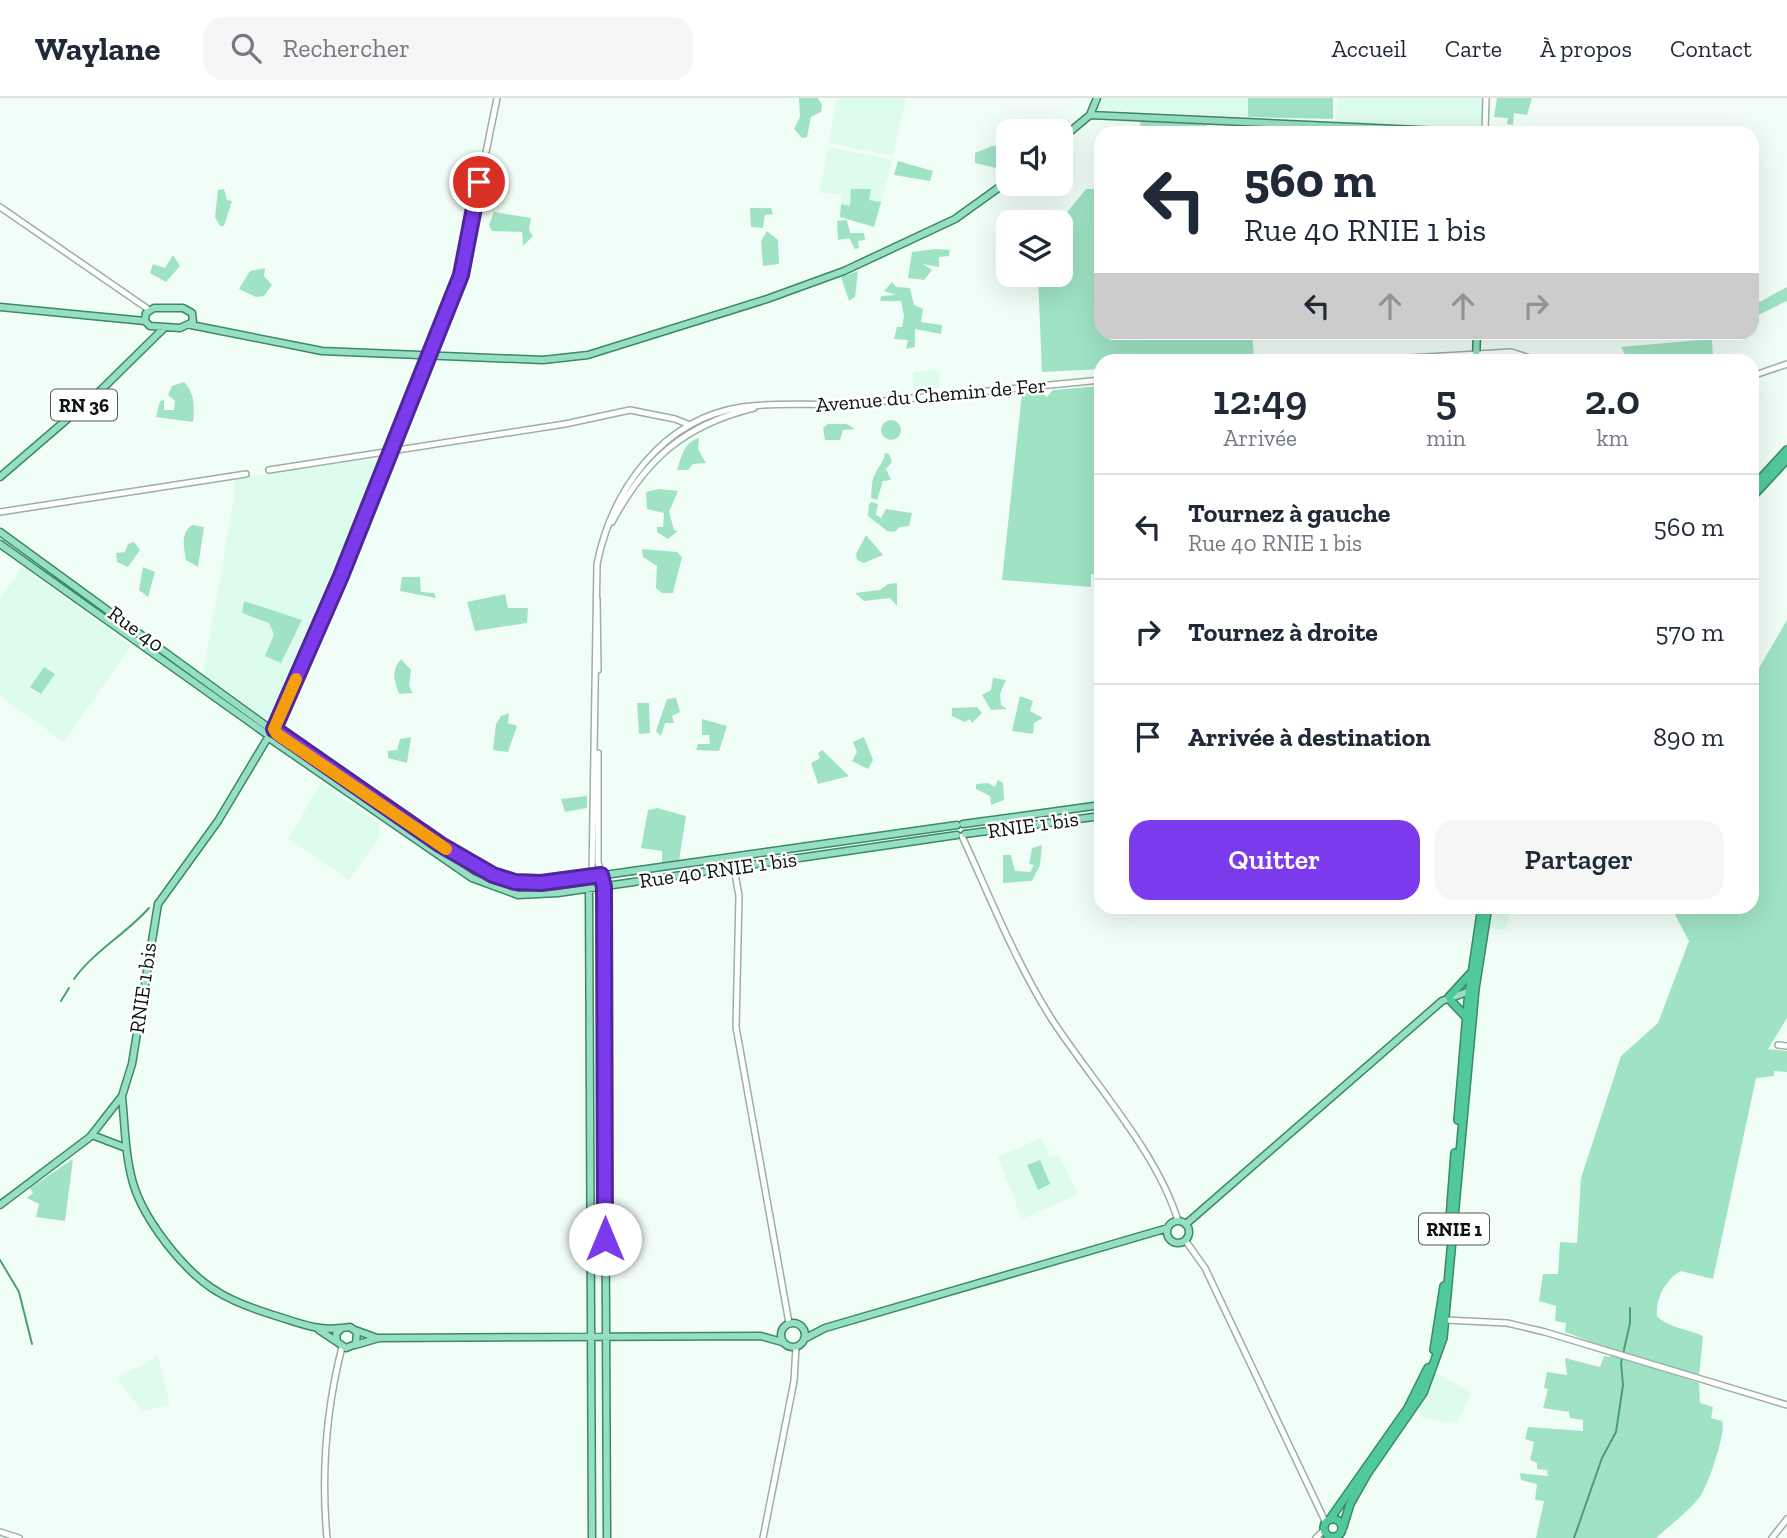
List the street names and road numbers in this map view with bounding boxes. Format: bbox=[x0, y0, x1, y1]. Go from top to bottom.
street label: Avenue du Chemin de Fer bbox=[815, 372, 1047, 417]
road number: RN 36 bbox=[51, 390, 117, 420]
street label: Rue 40 bbox=[104, 600, 169, 657]
street label: RNIE 1 bis bbox=[986, 806, 1080, 843]
street label: Rue 40 RNIE 1 bis bbox=[637, 846, 798, 893]
street label: RNIE 1 bis bbox=[124, 941, 161, 1035]
road number: RNIE 1 bbox=[1419, 1214, 1489, 1245]

